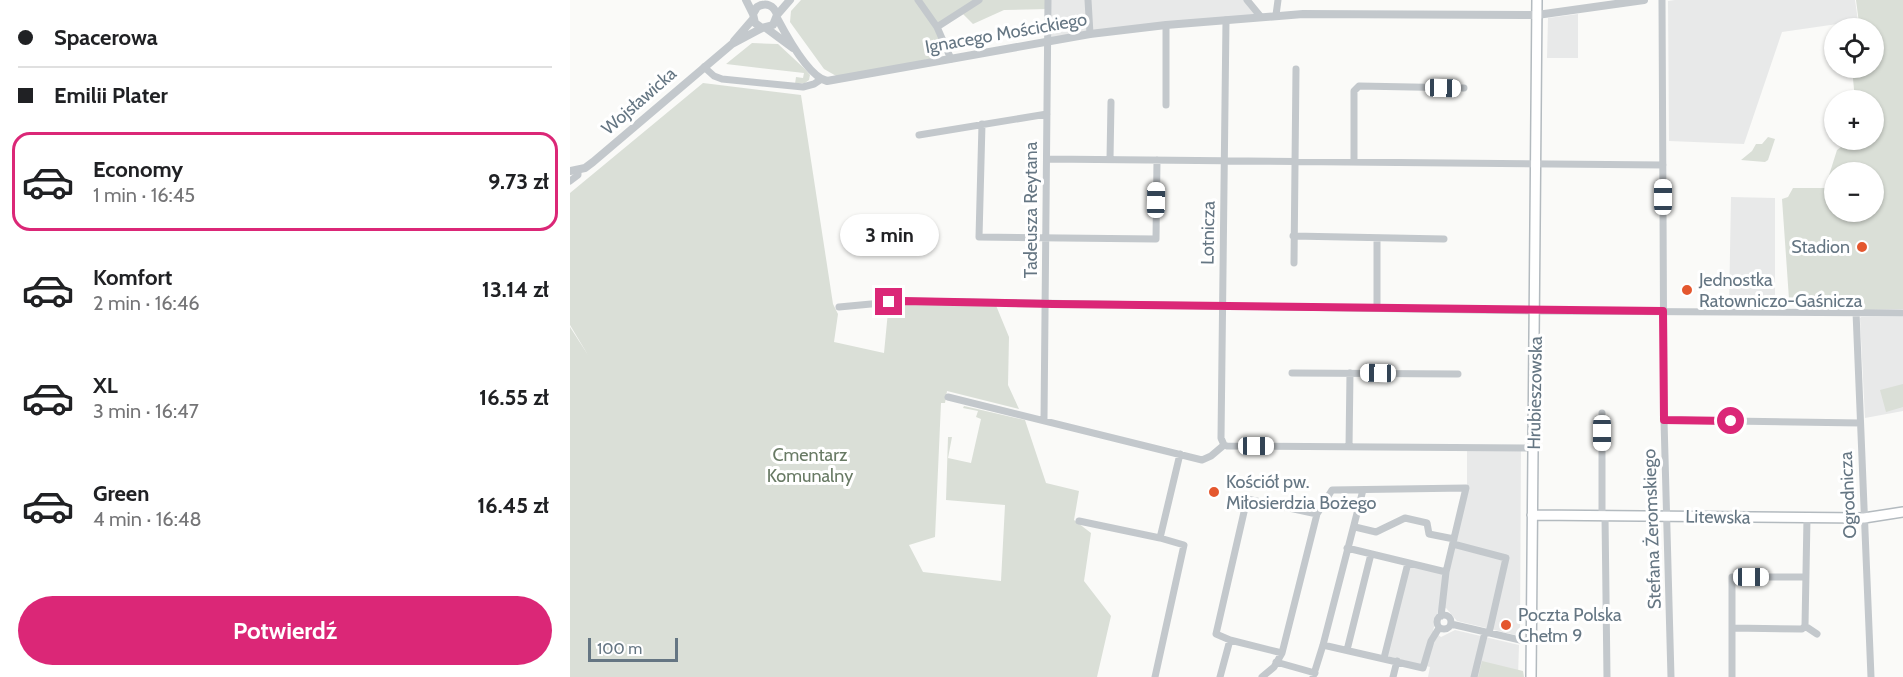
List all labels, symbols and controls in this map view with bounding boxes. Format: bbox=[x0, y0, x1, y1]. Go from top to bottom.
street label: Ignacego Mościckiego bbox=[923, 8, 1089, 58]
map controls bbox=[1824, 18, 1884, 222]
button: locate bbox=[1824, 18, 1884, 78]
text: Spacerowa bbox=[54, 24, 158, 51]
street label: Wojsławicka bbox=[597, 62, 681, 139]
car bbox=[1425, 79, 1461, 97]
text: Emilii Plater bbox=[54, 82, 168, 109]
button: + bbox=[1824, 90, 1884, 150]
street label: Tadeusza Reytana bbox=[1020, 141, 1042, 278]
icon: car bbox=[21, 155, 75, 209]
text: Economy bbox=[93, 156, 183, 183]
button: − bbox=[1824, 162, 1884, 222]
text: 9.73 zł bbox=[488, 168, 549, 195]
car bbox=[1654, 179, 1672, 215]
car bbox=[1147, 182, 1165, 218]
text: 1 min · 16:45 bbox=[93, 183, 195, 207]
street label: Lotnicza bbox=[1196, 201, 1220, 265]
callout: 3 min bbox=[840, 215, 938, 257]
text: 3 min bbox=[865, 223, 914, 247]
place label: Stadion bbox=[1791, 236, 1850, 258]
marker: Stadion bbox=[1855, 240, 1869, 254]
icon: car bbox=[21, 263, 75, 317]
text: Komfort bbox=[93, 264, 172, 291]
place label: Jednostka Ratowniczo-Gaśnicza bbox=[1698, 269, 1863, 312]
text: 13.14 zł bbox=[482, 276, 549, 303]
marker: Jednostka Ratowniczo-Gaśnicza bbox=[1680, 283, 1694, 297]
route end bbox=[875, 288, 902, 315]
text: 2 min · 16:46 bbox=[93, 291, 200, 315]
street label: Hrubieszowska bbox=[1523, 336, 1547, 450]
car bbox=[1360, 364, 1396, 382]
icon: car bbox=[21, 371, 75, 425]
text: XL bbox=[93, 372, 118, 399]
text: 16.55 zł bbox=[479, 384, 549, 411]
text: 3 min · 16:47 bbox=[93, 399, 199, 423]
route start bbox=[1717, 407, 1744, 434]
car bbox=[1593, 415, 1611, 451]
car bbox=[1238, 437, 1274, 455]
park label: Cmentarz Komunalny bbox=[767, 444, 853, 487]
street label: Stefana Żeromskiego bbox=[1638, 448, 1666, 610]
street label: Ogrodnicza bbox=[1835, 451, 1861, 539]
place label: Kościół pw. Miłosierdzia Bożego bbox=[1226, 471, 1377, 514]
icon: car bbox=[21, 479, 75, 533]
text: Green bbox=[93, 480, 149, 507]
marker: Kościół pw. Miłosierdzia Bożego bbox=[1207, 485, 1221, 499]
text: 16.45 zł bbox=[477, 492, 549, 519]
street label: Litewska bbox=[1685, 505, 1751, 529]
text: 4 min · 16:48 bbox=[93, 507, 202, 531]
car bbox=[1733, 568, 1769, 586]
button: Potwierdź bbox=[18, 596, 552, 665]
place label: Poczta Polska Chełm 9 bbox=[1518, 604, 1622, 647]
marker: Poczta Polska Chełm 9 bbox=[1499, 618, 1513, 632]
scale bar bbox=[588, 635, 678, 662]
text: 100 m bbox=[597, 639, 642, 658]

